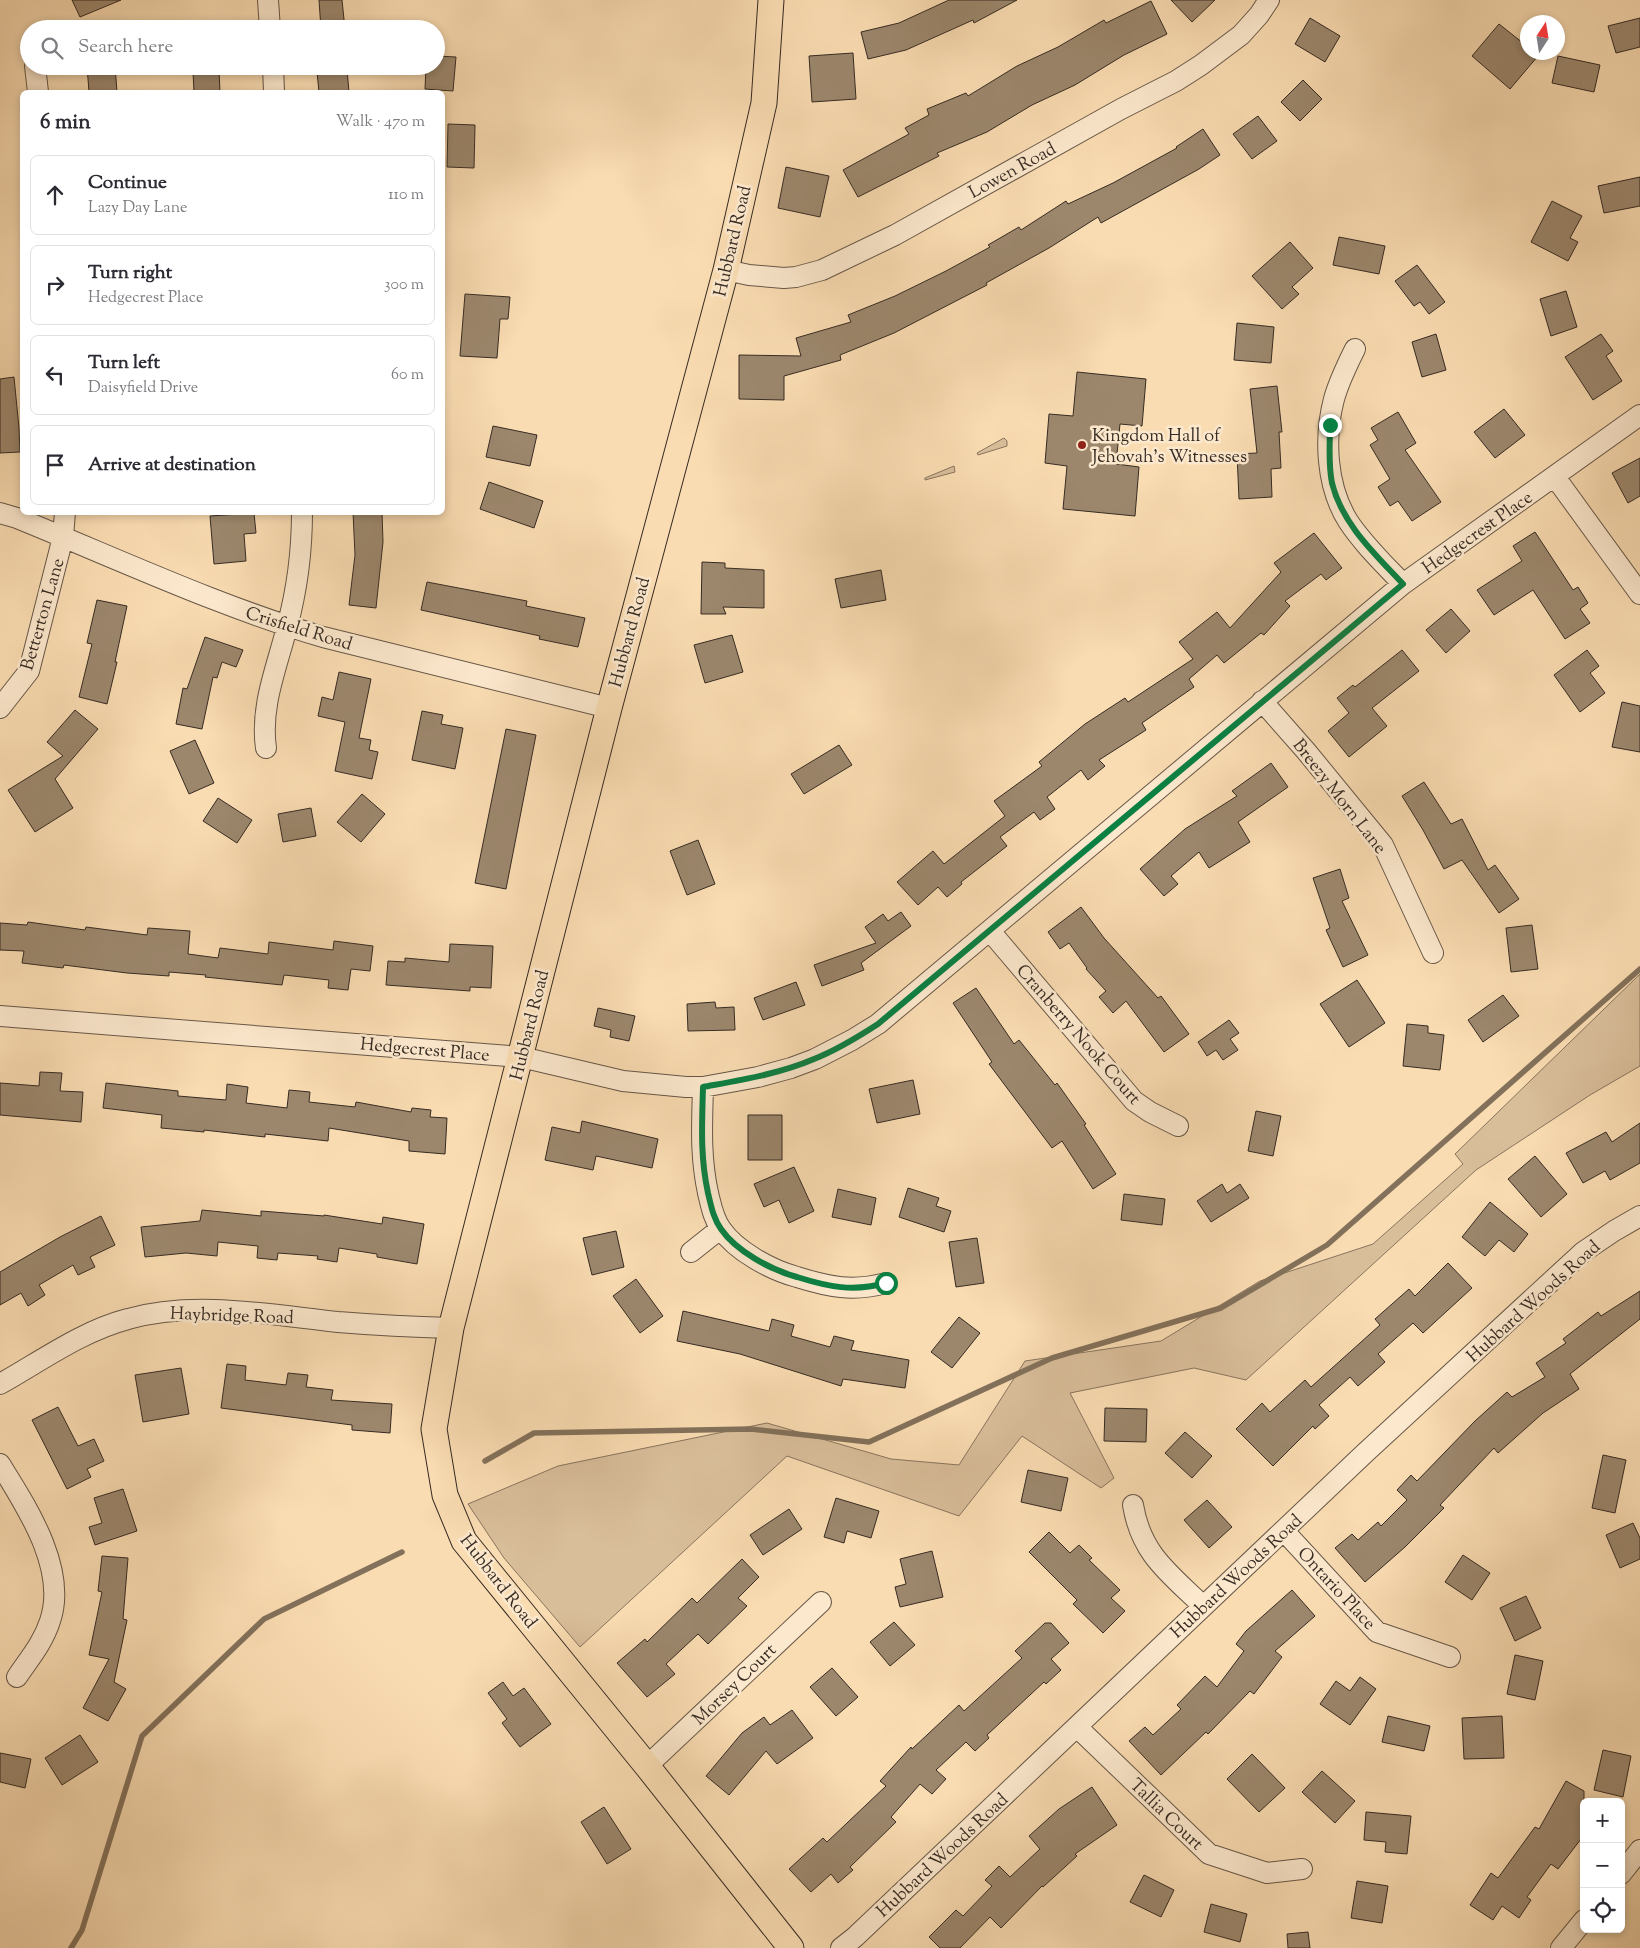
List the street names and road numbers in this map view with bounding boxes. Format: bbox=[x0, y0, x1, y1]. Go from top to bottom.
street label: Lowen Road bbox=[964, 137, 1061, 206]
street label: Hubbard Road bbox=[709, 183, 759, 300]
street label: Hedgecrest Place bbox=[1418, 486, 1539, 582]
street label: Betterton Lane bbox=[15, 555, 72, 674]
street label: Hubbard Road bbox=[604, 574, 658, 691]
street label: Crisfield Road bbox=[242, 601, 355, 659]
street label: Breezy Morn Lane bbox=[1285, 734, 1392, 860]
street label: Cranberry Nook Court bbox=[1009, 959, 1146, 1111]
street label: Hubbard Road bbox=[505, 967, 557, 1084]
street label: Hedgecrest Place bbox=[359, 1032, 491, 1070]
street label: Hubbard Woods Road bbox=[1462, 1235, 1607, 1370]
street label: Haybridge Road bbox=[169, 1302, 294, 1332]
street label: Hubbard Woods Road bbox=[1166, 1509, 1309, 1646]
street label: Hubbard Road bbox=[452, 1530, 543, 1635]
street label: Ontario Place bbox=[1290, 1542, 1381, 1637]
street label: Morsey Court bbox=[688, 1639, 783, 1732]
street label: Tallia Court bbox=[1123, 1774, 1208, 1857]
street label: Hubbard Woods Road bbox=[872, 1788, 1015, 1925]

